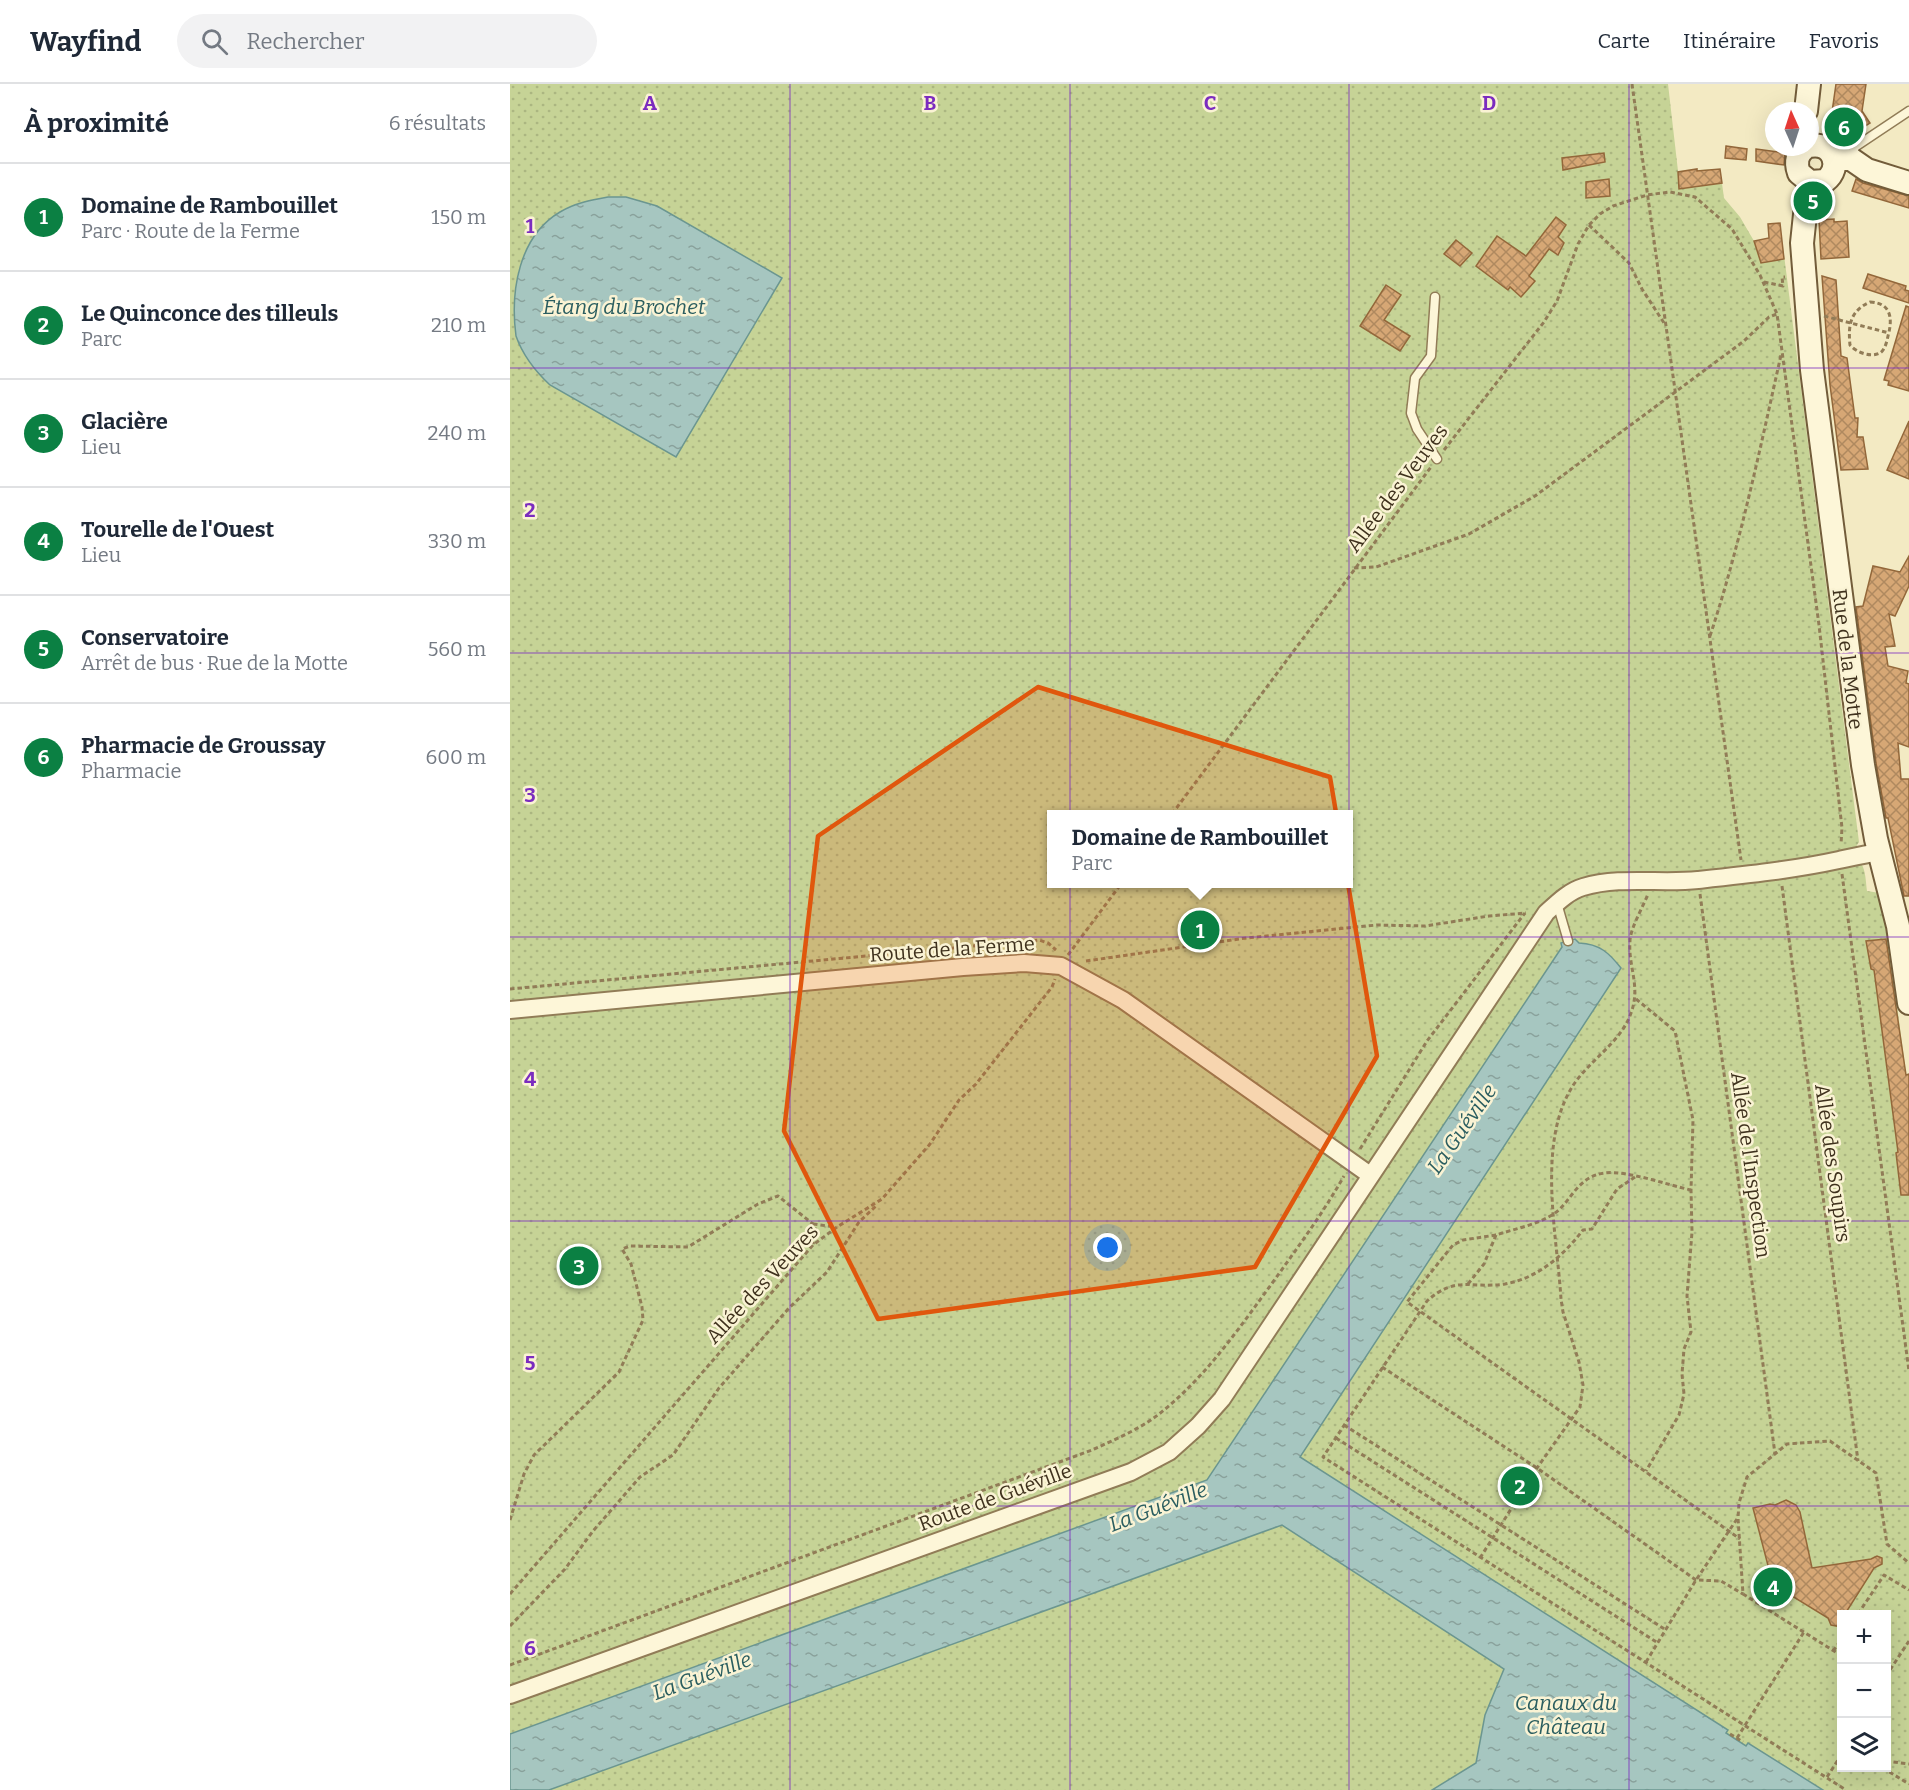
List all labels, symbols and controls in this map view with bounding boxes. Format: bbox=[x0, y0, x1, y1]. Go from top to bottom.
search box bbox=[177, 14, 597, 68]
text: Wayfind bbox=[30, 25, 141, 58]
icon: search bbox=[198, 25, 231, 58]
text: Rechercher bbox=[246, 28, 365, 55]
text: Carte bbox=[1597, 28, 1650, 54]
text: Itinéraire bbox=[1683, 28, 1776, 54]
text: Favoris bbox=[1809, 28, 1879, 54]
text: A bbox=[643, 91, 658, 115]
text: B bbox=[924, 91, 937, 115]
text: C bbox=[1204, 91, 1216, 115]
text: D bbox=[1482, 91, 1496, 115]
north arrow bbox=[1765, 102, 1819, 156]
pin: 6 bbox=[1824, 104, 1864, 150]
text: À proximité bbox=[24, 108, 169, 139]
text: 6 résultats bbox=[389, 111, 486, 135]
pin: 5 bbox=[1794, 178, 1832, 224]
text: Domaine de Rambouillet bbox=[81, 192, 338, 219]
text: 1 bbox=[39, 205, 48, 229]
text: 150 m bbox=[431, 205, 486, 229]
text: 1 bbox=[526, 214, 535, 238]
text: Parc · Route de la Ferme bbox=[81, 219, 300, 243]
water label: Étang du Brochet bbox=[543, 294, 706, 320]
text: Le Quinconce des tilleuls bbox=[81, 300, 338, 327]
text: 2 bbox=[38, 313, 49, 337]
text: 210 m bbox=[431, 313, 486, 337]
text: Parc bbox=[81, 327, 122, 351]
text: Glacière bbox=[81, 408, 168, 435]
street label: Allée des Veuves bbox=[1341, 419, 1453, 557]
text: 3 bbox=[38, 421, 49, 445]
text: 240 m bbox=[428, 421, 486, 445]
text: Lieu bbox=[81, 435, 121, 459]
text: 2 bbox=[524, 498, 536, 522]
text: Tourelle de l'Ouest bbox=[81, 516, 274, 543]
text: 4 bbox=[37, 529, 50, 553]
text: 330 m bbox=[428, 529, 486, 553]
text: Lieu bbox=[81, 543, 121, 567]
street label: Rue de la Motte bbox=[1827, 587, 1869, 731]
text: Conservatoire bbox=[81, 624, 229, 651]
text: 5 bbox=[38, 637, 49, 661]
text: 560 m bbox=[428, 637, 486, 661]
text: Arrêt de bus · Rue de la Motte bbox=[81, 651, 348, 675]
text: Pharmacie de Groussay bbox=[81, 732, 325, 759]
text: 6 bbox=[38, 745, 49, 769]
text: 600 m bbox=[426, 745, 486, 769]
text: Pharmacie bbox=[81, 759, 182, 783]
text: 3 bbox=[524, 783, 536, 807]
popup bbox=[1047, 810, 1353, 888]
text: Domaine de Rambouillet bbox=[1072, 824, 1328, 851]
text: Parc bbox=[1072, 851, 1113, 875]
pin: 1 bbox=[1180, 908, 1220, 952]
street label: Route de la Ferme bbox=[869, 931, 1035, 967]
text: 4 bbox=[524, 1067, 536, 1091]
street label: Allée de l'Inspection bbox=[1726, 1070, 1776, 1260]
water label: La Guéville bbox=[1422, 1079, 1503, 1179]
street label: Allée des Soupirs bbox=[1810, 1082, 1856, 1244]
street label: Allée des Veuves bbox=[701, 1220, 823, 1348]
your location bbox=[1093, 1233, 1122, 1262]
pin: 3 bbox=[560, 1244, 598, 1288]
text: 5 bbox=[525, 1351, 536, 1375]
street label: Route de Guéville bbox=[915, 1458, 1075, 1536]
pin: 2 bbox=[1500, 1464, 1540, 1508]
water label: La Guéville bbox=[1105, 1476, 1211, 1538]
pin: 4 bbox=[1754, 1564, 1792, 1610]
map controls bbox=[1837, 1610, 1891, 1772]
button: + bbox=[1837, 1610, 1891, 1664]
text: 6 bbox=[524, 1636, 536, 1660]
water label: La Guéville bbox=[649, 1646, 756, 1706]
button: − bbox=[1837, 1664, 1891, 1718]
water label: Canaux du Château bbox=[1515, 1690, 1617, 1740]
button: layers bbox=[1837, 1718, 1891, 1772]

